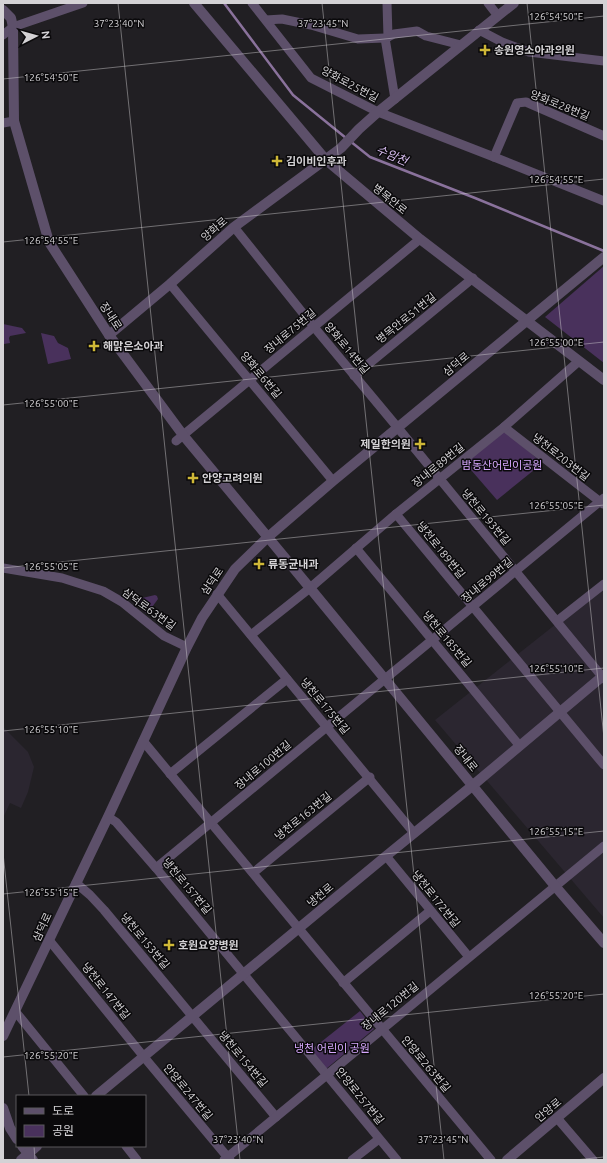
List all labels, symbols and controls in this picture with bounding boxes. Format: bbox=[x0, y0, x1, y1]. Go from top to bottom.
text: 126°54'50"E bbox=[529, 11, 584, 22]
north arrow bbox=[16, 16, 56, 56]
text: 37°23'40"N bbox=[94, 18, 144, 29]
text: 37°23'45"N bbox=[298, 18, 348, 29]
text: N bbox=[40, 30, 52, 40]
marker: 송원영소아과의원 bbox=[479, 44, 491, 56]
place label: 송원영소아과의원 bbox=[494, 44, 575, 56]
street label: 양화로25번길 bbox=[319, 64, 381, 104]
text: 126°54'50"E bbox=[24, 72, 79, 83]
street label: 양화로28번길 bbox=[529, 88, 591, 122]
water label: 수암천 bbox=[374, 143, 412, 168]
marker: 김이비인후과 bbox=[271, 155, 283, 167]
place label: 김이비인후과 bbox=[286, 155, 347, 167]
text: 126°54'55"E bbox=[529, 174, 584, 185]
street label: 병목안로 bbox=[370, 182, 410, 216]
street label: 양화로 bbox=[199, 215, 229, 243]
text: 126°54'55"E bbox=[24, 235, 79, 246]
street label: 병목안로51번길 bbox=[374, 290, 438, 346]
street label: 장내로 bbox=[98, 300, 124, 332]
street label: 장내로75번길 bbox=[262, 306, 318, 356]
street label: 양화로14번길 bbox=[322, 320, 372, 376]
text: 126°55'00"E bbox=[529, 337, 584, 348]
marker: 해맑은소아과 bbox=[88, 340, 100, 352]
place label: 해맑은소아과 bbox=[103, 340, 164, 352]
street label: 양화로6번길 bbox=[238, 349, 284, 401]
street label: 삼덕로 bbox=[441, 350, 471, 378]
text: 126°55'00"E bbox=[24, 398, 79, 409]
street label: 냉천로203번길 bbox=[530, 431, 592, 483]
place label: 제일한의원 bbox=[360, 438, 411, 450]
marker: 제일한의원 bbox=[414, 438, 426, 450]
street label: 장내로89번길 bbox=[410, 441, 466, 489]
park label: 밤동산어린이공원 bbox=[462, 459, 542, 471]
marker: 안양고려의원 bbox=[187, 472, 199, 484]
place label: 안양고려의원 bbox=[202, 472, 263, 484]
street label: 냉천로193번길 bbox=[459, 487, 513, 547]
text: 126°55'05"E bbox=[529, 500, 584, 511]
street label: 냉천로189번길 bbox=[415, 519, 467, 581]
street label: 장내로99번길 bbox=[459, 555, 515, 605]
marker: 류동균내과 bbox=[253, 558, 265, 570]
place label: 류동균내과 bbox=[268, 558, 319, 570]
text: 126°55'05"E bbox=[24, 561, 79, 572]
street label: 삼덕로 bbox=[199, 565, 225, 597]
street label: 삼덕로63번길 bbox=[120, 586, 178, 632]
street label: 냉천로185번길 bbox=[420, 609, 474, 669]
text: 126°55'10"E bbox=[529, 663, 584, 674]
street label: 냉천로175번길 bbox=[298, 676, 352, 736]
text: 126°55'10"E bbox=[24, 724, 79, 735]
street label: 장내로100번길 bbox=[233, 738, 293, 792]
street label: 장내로 bbox=[452, 742, 480, 774]
street label: 냉천로163번길 bbox=[272, 790, 334, 842]
text: 126°55'15"E bbox=[529, 826, 584, 837]
street label: 냉천로157번길 bbox=[160, 856, 214, 916]
street label: 냉천로172번길 bbox=[410, 868, 462, 930]
street label: 냉천로 bbox=[305, 881, 335, 909]
text: 126°55'15"E bbox=[24, 887, 79, 898]
street label: 삼덕로 bbox=[30, 911, 54, 943]
street label: 냉천로153번길 bbox=[118, 911, 172, 971]
marker: 호원요양병원 bbox=[163, 939, 175, 951]
place label: 호원요양병원 bbox=[178, 939, 239, 951]
street label: 냉천로147번길 bbox=[80, 960, 132, 1022]
street label: 장내로120번길 bbox=[359, 980, 421, 1032]
text: 126°55'20"E bbox=[529, 990, 584, 1001]
street label: 냉천로154번길 bbox=[216, 1029, 270, 1089]
street label: 안양로263번길 bbox=[399, 1034, 453, 1094]
park label: 냉천 어린이 공원 bbox=[294, 1042, 370, 1054]
text: 126°55'20"E bbox=[24, 1050, 79, 1061]
street label: 안양로247번길 bbox=[161, 1062, 215, 1122]
street label: 안양로257번길 bbox=[334, 1065, 386, 1127]
legend bbox=[16, 1095, 146, 1147]
street label: 안양로 bbox=[533, 1096, 563, 1124]
text: 도로 bbox=[52, 1104, 74, 1117]
text: 공원 bbox=[52, 1124, 74, 1137]
text: 37°23'40"N bbox=[213, 1134, 263, 1145]
text: 37°23'45"N bbox=[418, 1134, 468, 1145]

